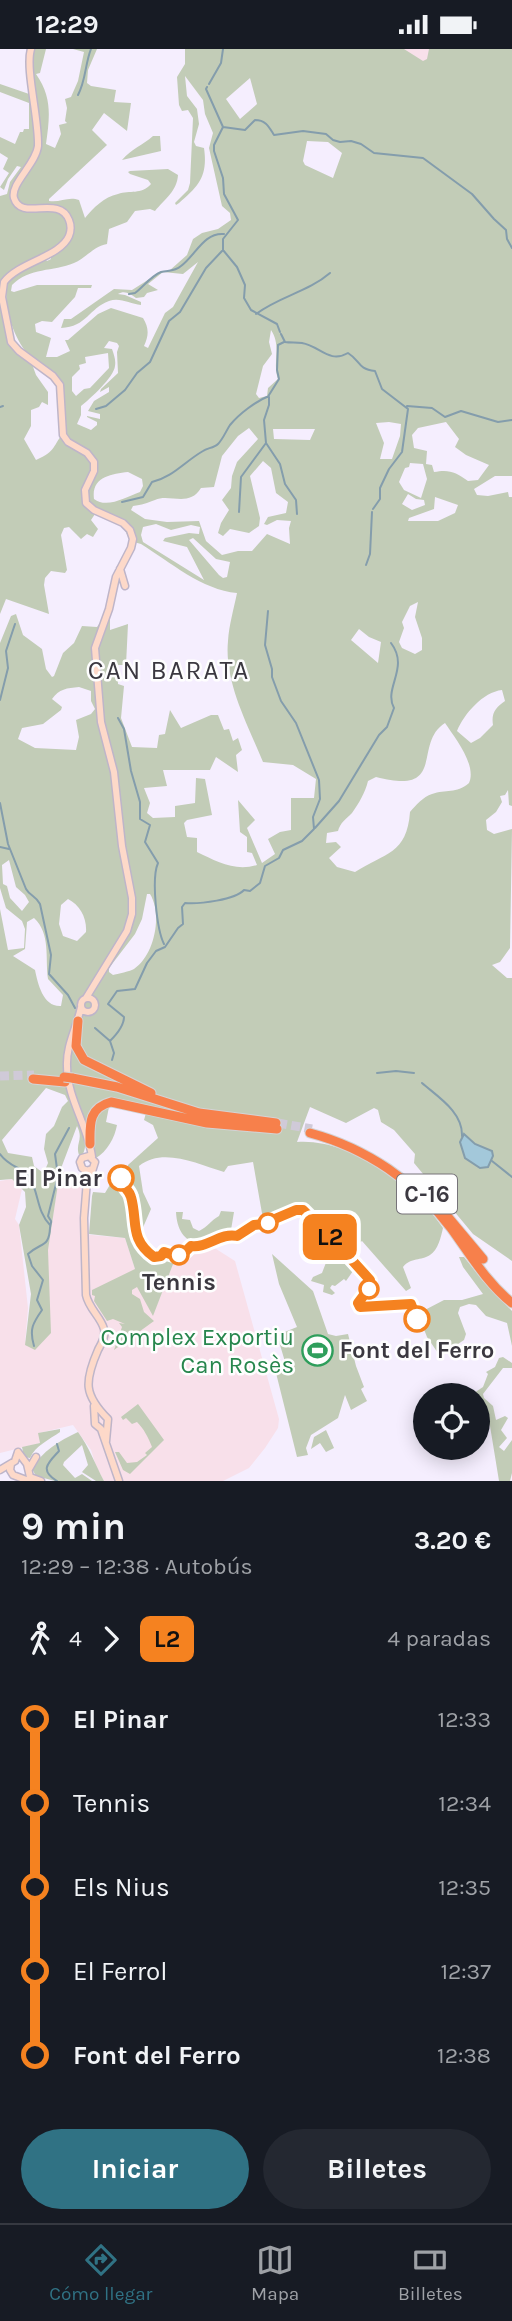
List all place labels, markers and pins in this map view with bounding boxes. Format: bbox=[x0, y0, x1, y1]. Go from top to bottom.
place label: El Pinar bbox=[14, 1164, 103, 1192]
marker: El Pinar bbox=[108, 1165, 134, 1191]
unlabelled marker bbox=[258, 1213, 278, 1233]
marker: Tennis bbox=[169, 1245, 189, 1265]
place label: Tennis bbox=[142, 1268, 216, 1296]
unlabelled marker bbox=[359, 1279, 379, 1299]
marker: Font del Ferro bbox=[404, 1306, 430, 1332]
place label: Complex Exportiu Can Rosès bbox=[100, 1323, 294, 1379]
sports icon: Complex Exportiu Can Rosès bbox=[300, 1334, 334, 1368]
place label: Font del Ferro bbox=[340, 1336, 494, 1364]

